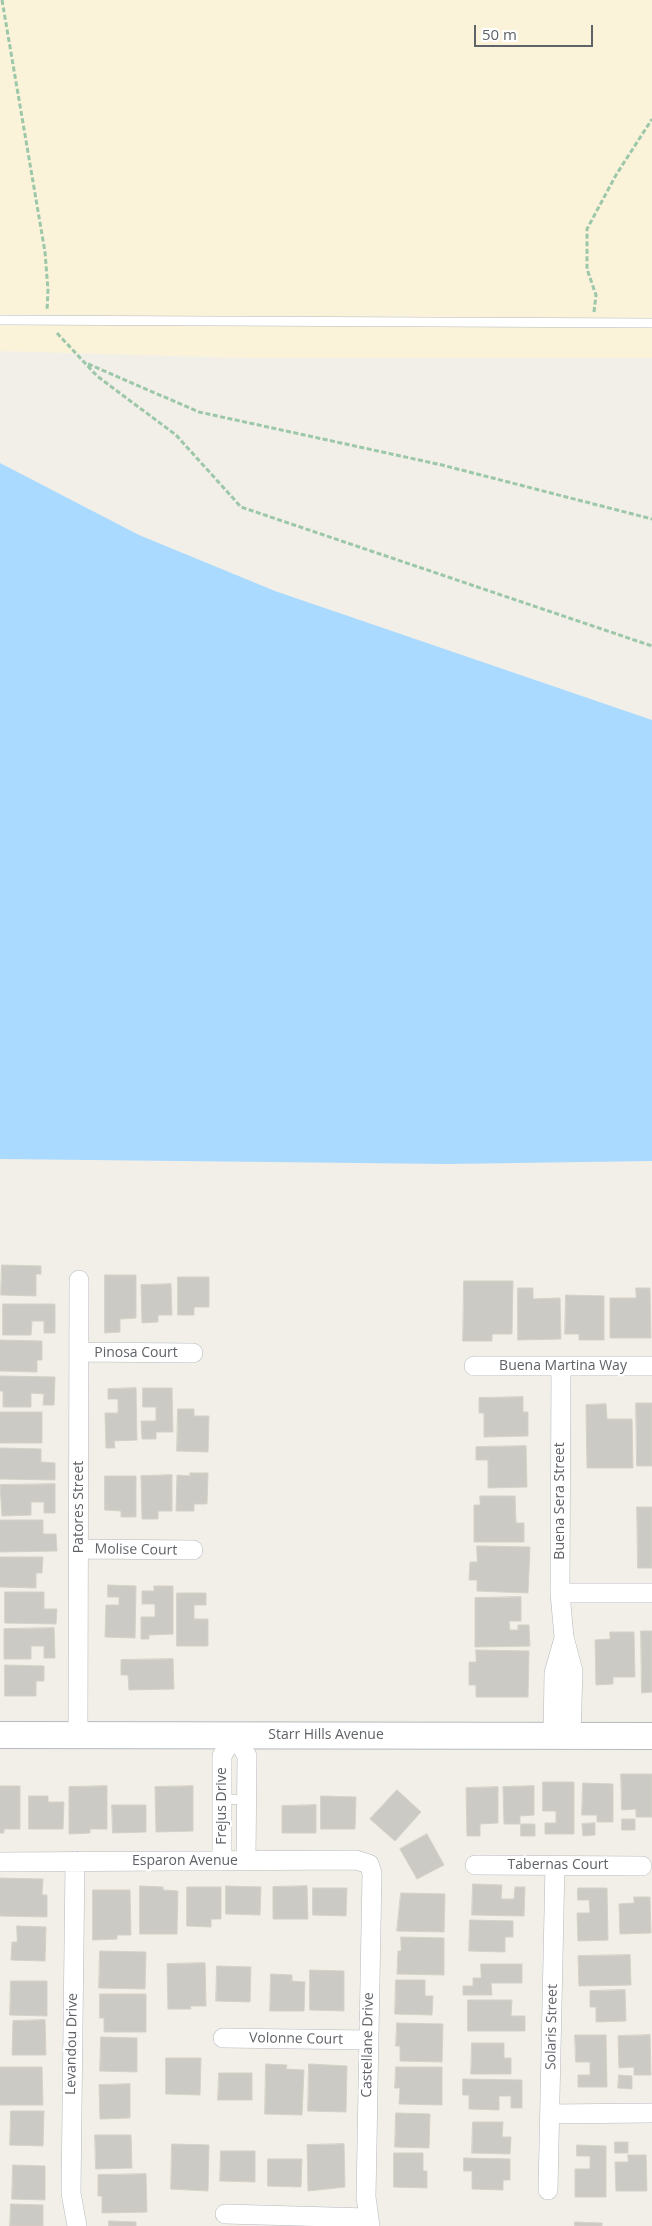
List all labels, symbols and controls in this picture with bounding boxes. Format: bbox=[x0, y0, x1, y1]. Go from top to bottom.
scale bar bbox=[477, 15, 596, 47]
text: 50 m bbox=[482, 24, 517, 44]
street label: Pinosa Court bbox=[94, 1345, 178, 1361]
street label: Buena Martina Way bbox=[499, 1358, 627, 1374]
street label: Buena Sera Street bbox=[552, 1442, 568, 1560]
street label: Patores Street bbox=[71, 1461, 87, 1553]
street label: Molise Court bbox=[94, 1541, 178, 1559]
street label: Starr Hills Avenue bbox=[268, 1727, 384, 1743]
street label: Frejus Drive bbox=[214, 1767, 230, 1845]
street label: Esparon Avenue bbox=[132, 1853, 238, 1869]
street label: Tabernas Court bbox=[508, 1857, 608, 1873]
street label: Solaris Street bbox=[543, 1984, 561, 2070]
street label: Castellane Drive bbox=[359, 1992, 377, 2098]
street label: Levandou Drive bbox=[63, 1993, 81, 2095]
street label: Volonne Court bbox=[249, 2030, 343, 2048]

